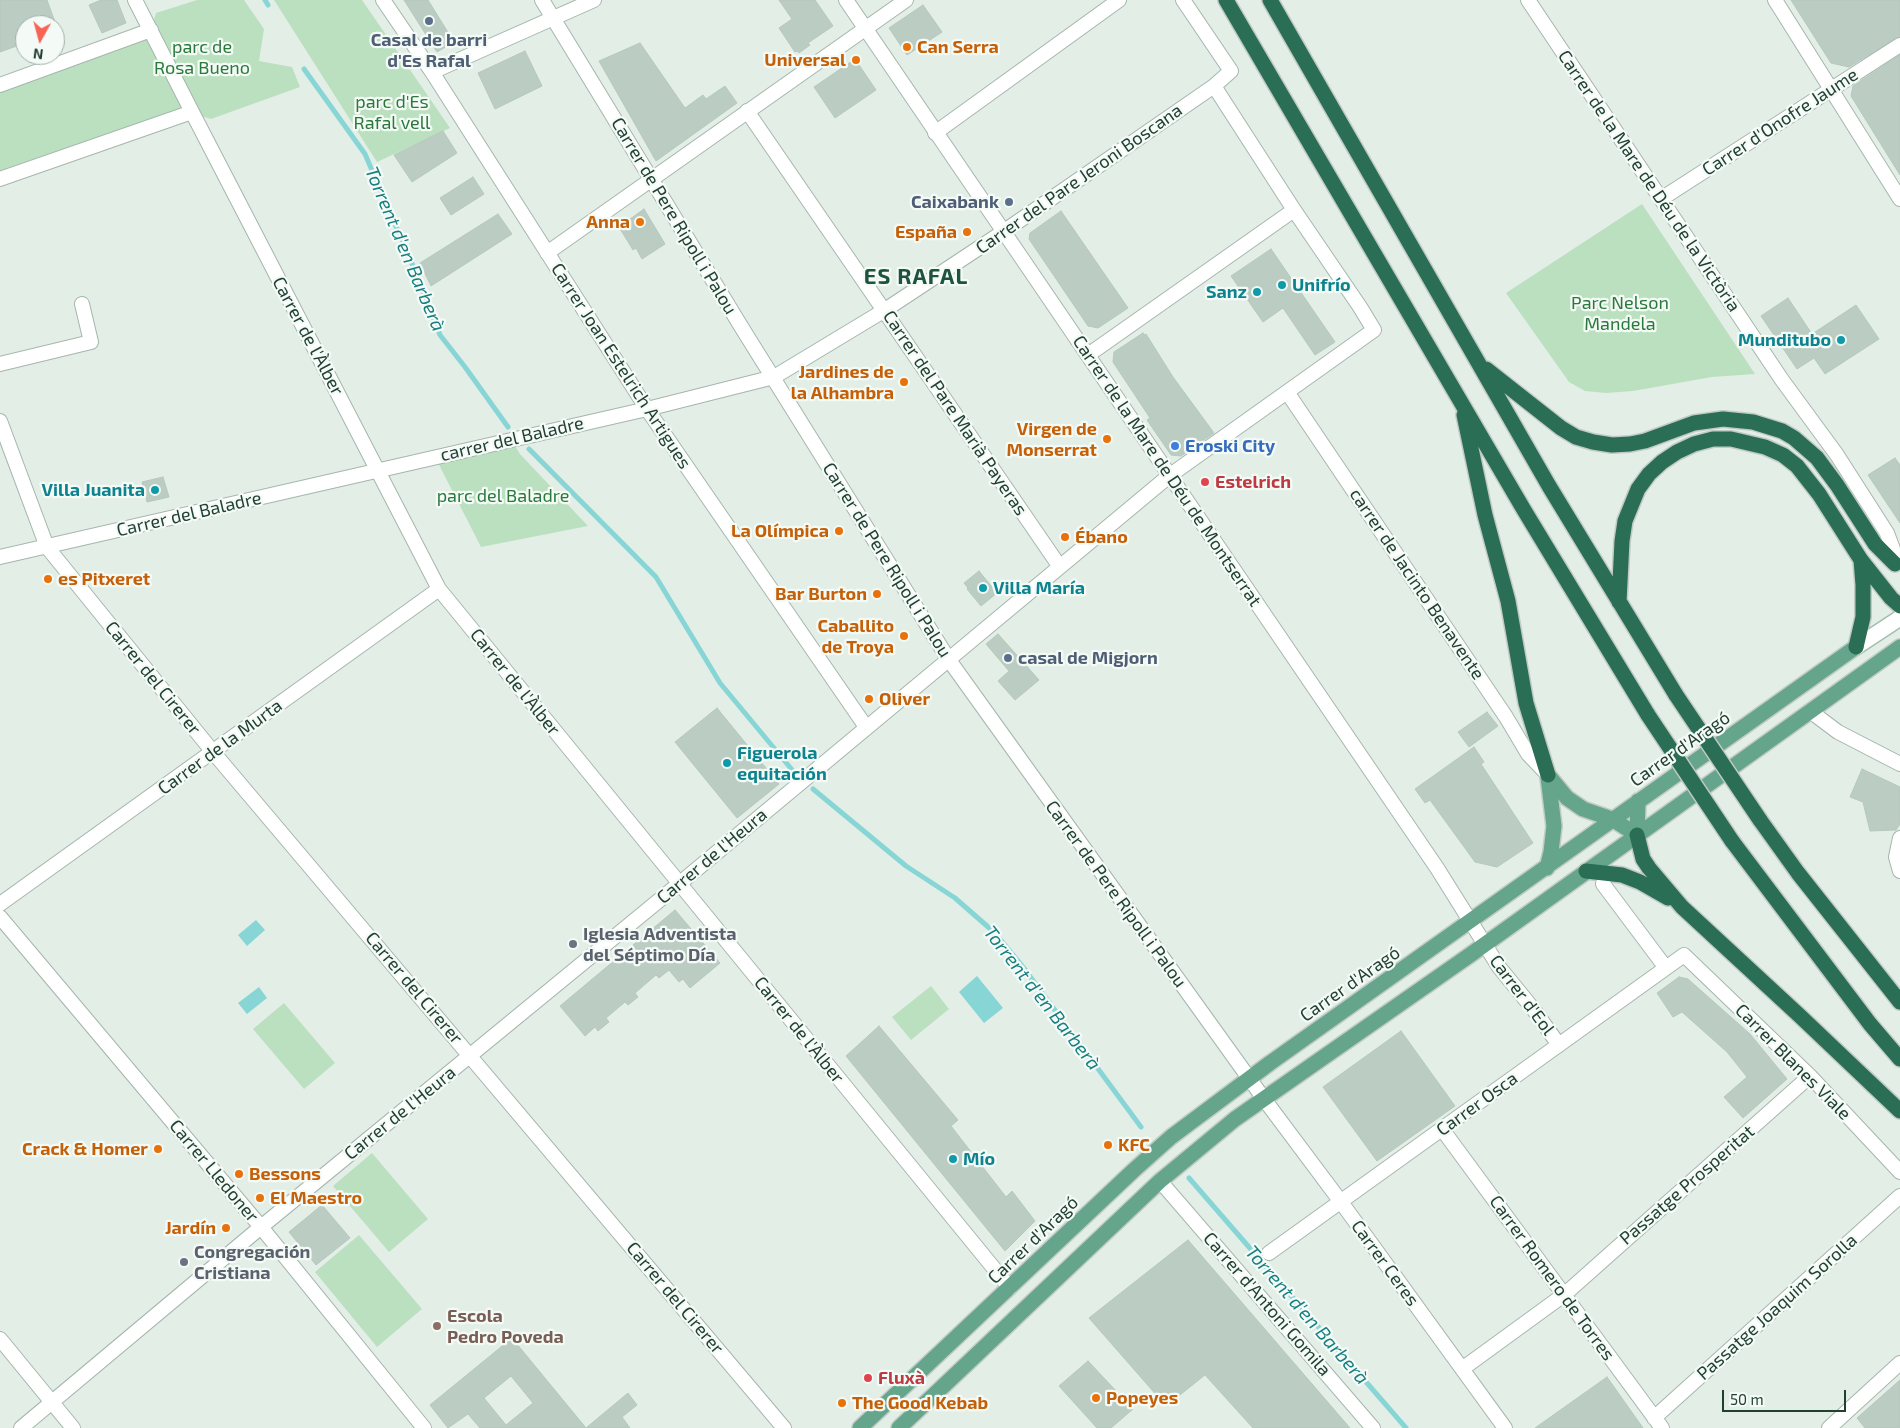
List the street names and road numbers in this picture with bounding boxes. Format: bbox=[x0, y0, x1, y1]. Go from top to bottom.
street label: Carrer de la Mare de Déu de la Victòria bbox=[1553, 46, 1745, 316]
street label: Carrer d'Onofre Jaume bbox=[1698, 64, 1862, 180]
street label: Carrer del Pare Jeroni Boscana bbox=[972, 99, 1186, 259]
street label: Carrer de Pere Ripoll i Palou bbox=[607, 114, 741, 318]
street label: Carrer Joan Estelrich Artigues bbox=[546, 259, 696, 473]
street label: Carrer de l'Àlber bbox=[268, 273, 348, 399]
street label: Carrer del Pare Marià Payeras bbox=[878, 306, 1032, 520]
street label: Carrer de la Mare de Déu de Montserrat bbox=[1068, 331, 1266, 611]
street label: carrer del Baladre bbox=[438, 412, 586, 466]
street label: Carrer de Pere Ripoll i Palou bbox=[818, 459, 956, 661]
street label: carrer de Jacinto Benavente bbox=[1345, 484, 1489, 684]
street label: Carrer del Baladre bbox=[115, 487, 263, 541]
street label: Carrer del Cirerer bbox=[101, 617, 205, 739]
street label: Carrer de l'Àlber bbox=[465, 624, 565, 740]
street label: Carrer de la Murta bbox=[154, 695, 286, 799]
street label: Carrer d'Aragó bbox=[1626, 707, 1734, 791]
street label: Carrer de Pere Ripoll i Palou bbox=[1041, 796, 1191, 992]
street label: Carrer de l'Heura bbox=[653, 804, 771, 908]
street label: Carrer del Cirerer bbox=[361, 928, 467, 1048]
street label: Carrer d'Aragó bbox=[1296, 942, 1404, 1026]
street label: Carrer d'Eol bbox=[1485, 951, 1559, 1039]
street label: Carrer de l'Àlber bbox=[749, 972, 849, 1088]
street label: Carrer Blanes Viale bbox=[1730, 999, 1856, 1125]
street label: Carrer de l'Heura bbox=[340, 1061, 460, 1165]
street label: Carrer Osca bbox=[1432, 1067, 1522, 1141]
street label: Carrer Lledoner bbox=[165, 1115, 263, 1227]
street label: Passatge Prosperitat bbox=[1615, 1121, 1759, 1249]
street label: Carrer Romero de Torres bbox=[1485, 1191, 1619, 1365]
street label: Carrer d'Aragó bbox=[983, 1192, 1083, 1288]
street label: Carrer Ceres bbox=[1347, 1216, 1423, 1310]
street label: Carrer d'Antoni Gomila bbox=[1199, 1228, 1335, 1380]
street label: Passatge Joaquim Sorolla bbox=[1692, 1229, 1862, 1385]
street label: Carrer del Cirerer bbox=[622, 1238, 728, 1358]

